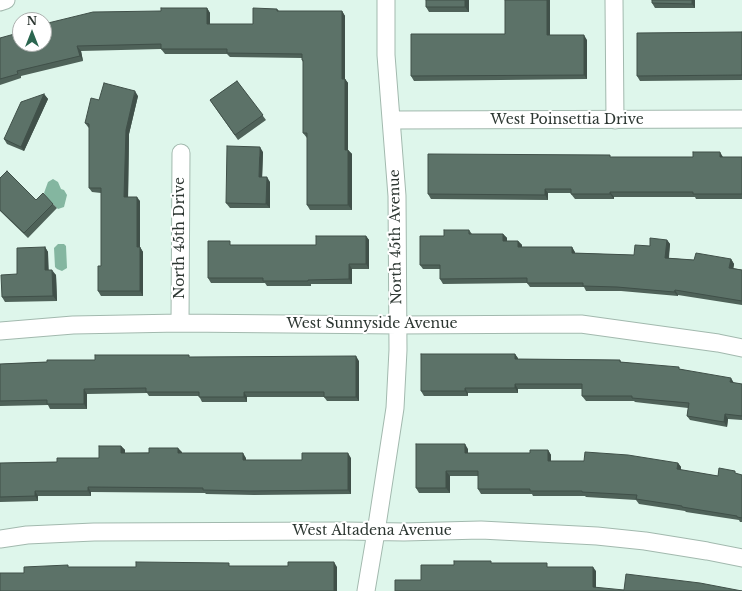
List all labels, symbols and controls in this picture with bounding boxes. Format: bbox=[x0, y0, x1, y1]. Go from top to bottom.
north arrow bbox=[12, 12, 52, 52]
text: N bbox=[27, 14, 37, 28]
street label: West Poinsettia Drive bbox=[490, 112, 644, 128]
street label: North 45th Avenue bbox=[386, 169, 406, 305]
street label: North 45th Drive bbox=[172, 177, 188, 299]
street label: West Sunnyside Avenue bbox=[286, 316, 458, 332]
street label: West Altadena Avenue bbox=[292, 523, 452, 539]

